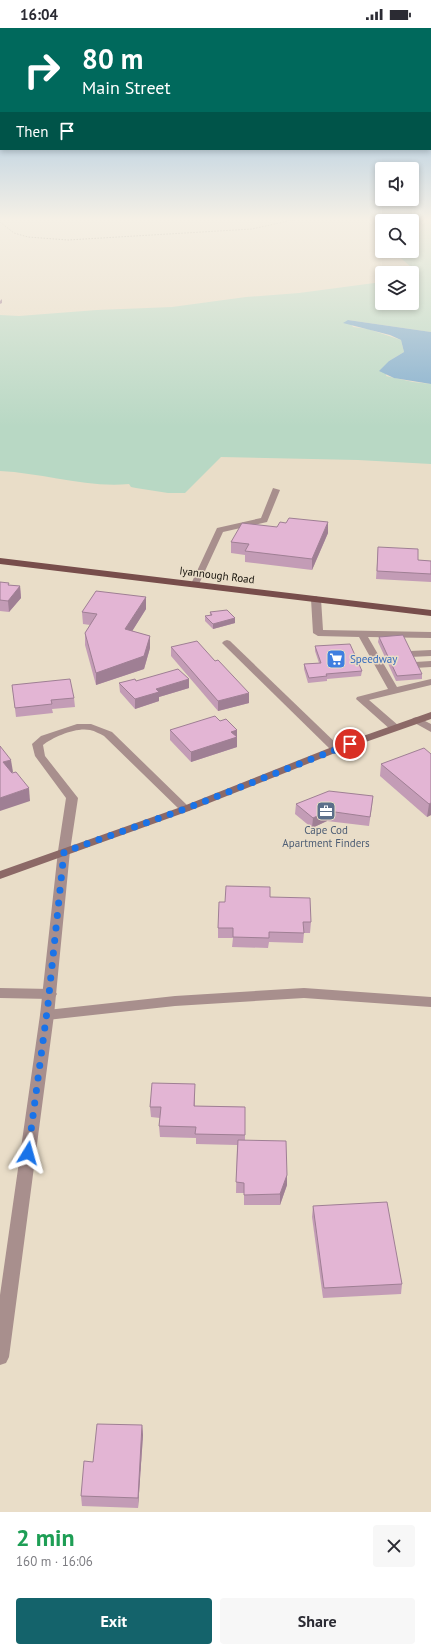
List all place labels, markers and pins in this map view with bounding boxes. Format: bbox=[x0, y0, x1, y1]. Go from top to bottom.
supermarket icon: Speedway bbox=[325, 648, 347, 670]
place label: Speedway bbox=[350, 652, 398, 666]
pin bbox=[333, 727, 367, 761]
office icon: Cape Cod Apartment Finders bbox=[315, 800, 337, 822]
place label: Cape Cod Apartment Finders bbox=[282, 823, 370, 850]

